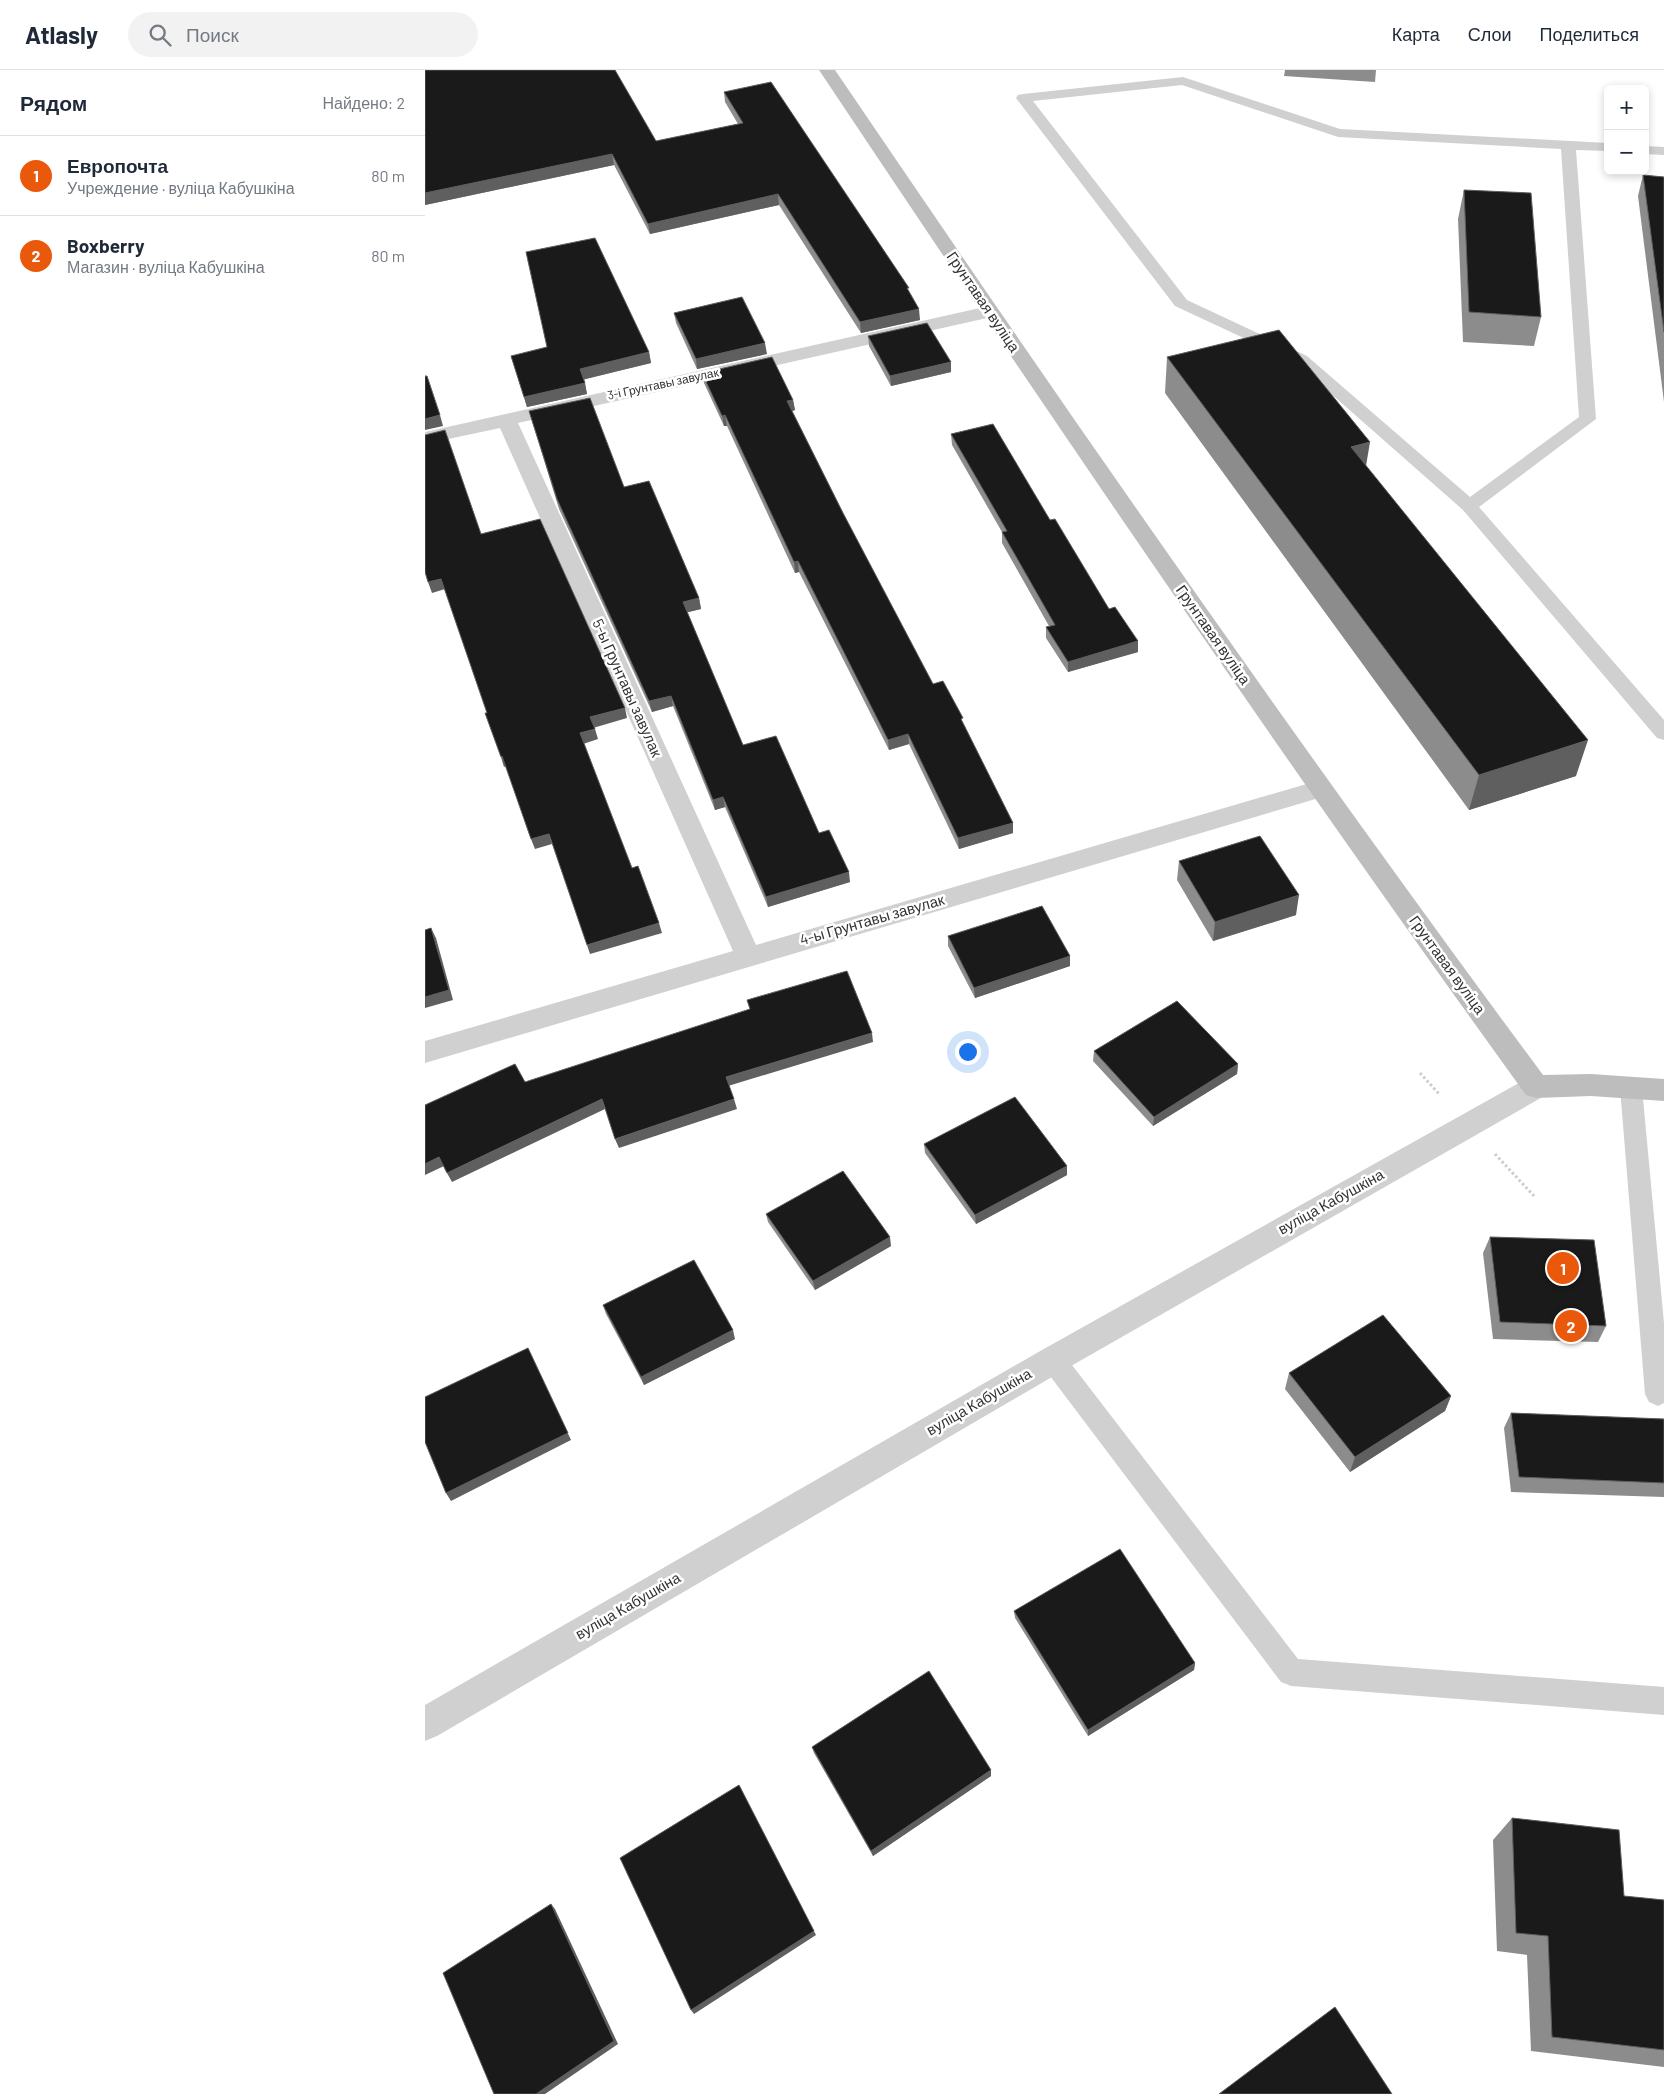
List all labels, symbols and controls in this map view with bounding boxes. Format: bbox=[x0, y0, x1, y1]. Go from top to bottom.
search box bbox=[128, 12, 478, 57]
text: Atlasly bbox=[25, 20, 98, 49]
icon: search bbox=[146, 21, 174, 49]
text: Поиск bbox=[186, 23, 239, 46]
text: Карта bbox=[1392, 23, 1440, 45]
text: Слои bbox=[1468, 23, 1512, 45]
text: Поделиться bbox=[1540, 23, 1639, 45]
map controls bbox=[1604, 85, 1649, 175]
button: + bbox=[1604, 85, 1649, 130]
text: Рядом bbox=[20, 90, 87, 115]
text: Найдено: 2 bbox=[322, 93, 405, 112]
button: − bbox=[1604, 130, 1649, 175]
text: Европочта bbox=[67, 154, 168, 177]
text: 1 bbox=[33, 166, 39, 185]
text: 80 m bbox=[371, 166, 405, 185]
text: Учреждение · вуліца Кабушкіна bbox=[67, 178, 295, 197]
text: Boxberry bbox=[67, 234, 144, 257]
text: 2 bbox=[32, 246, 40, 265]
text: 80 m bbox=[371, 246, 405, 265]
street label: Грунтавая вуліца bbox=[944, 248, 1024, 356]
text: Магазин · вуліца Кабушкіна bbox=[67, 257, 265, 276]
street label: 3-і Грунтавы завулак bbox=[606, 364, 721, 403]
street label: Грунтавая вуліца bbox=[1173, 581, 1255, 688]
street label: 5-ы Грунтавы завулак bbox=[589, 616, 667, 760]
street label: 4-ы Грунтавы завулак bbox=[797, 890, 947, 948]
street label: Грунтавая вуліца bbox=[1406, 912, 1490, 1018]
your location bbox=[955, 1039, 981, 1065]
street label: вуліца Кабушкіна bbox=[1274, 1164, 1387, 1238]
pin: 1 bbox=[1547, 1249, 1579, 1287]
pin: 2 bbox=[1555, 1307, 1587, 1345]
street label: вуліца Кабушкіна bbox=[923, 1363, 1035, 1438]
street label: вуліца Кабушкіна bbox=[572, 1567, 684, 1642]

